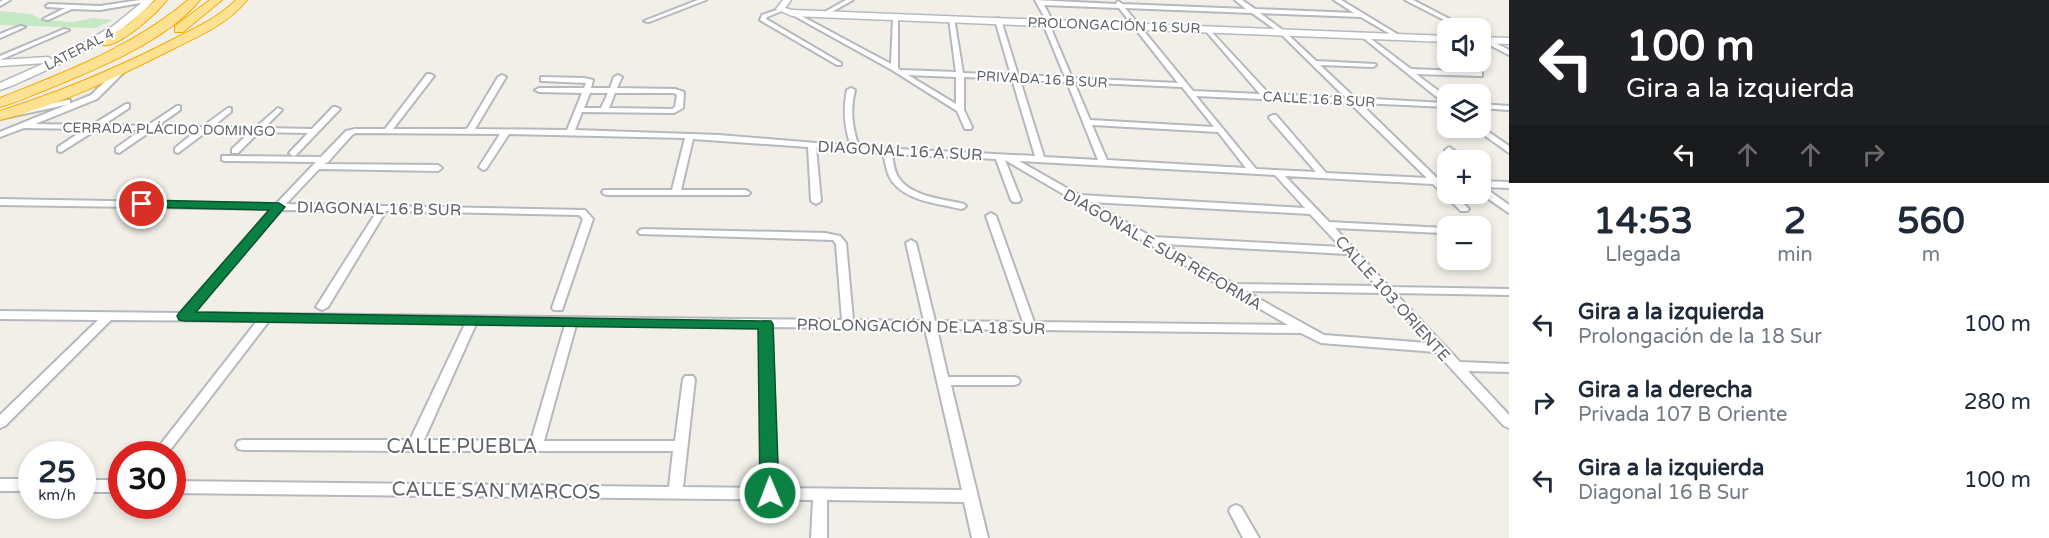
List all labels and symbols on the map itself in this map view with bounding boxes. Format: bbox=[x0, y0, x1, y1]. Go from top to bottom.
street label: PROLONGACIÓN 16 SUR bbox=[1027, 14, 1201, 37]
street label: LATERAL 4 bbox=[42, 25, 117, 74]
street label: PRIVADA 16 B SUR bbox=[976, 68, 1108, 91]
street label: CALLE 16 B SUR bbox=[1262, 88, 1376, 111]
street label: CERRADA PLÁCIDO DOMINGO bbox=[62, 119, 275, 140]
street label: DIAGONAL 16 A SUR bbox=[817, 137, 983, 165]
pin bbox=[116, 178, 167, 229]
street label: DIAGONAL E SUR REFORMA bbox=[1060, 185, 1266, 315]
street label: DIAGONAL 16 B SUR bbox=[297, 198, 461, 220]
street label: CALLE 103 ORIENTE bbox=[1331, 232, 1454, 366]
street label: PROLONGACIÓN DE LA 18 SUR bbox=[796, 315, 1045, 339]
street label: CALLE PUEBLA bbox=[386, 435, 538, 459]
speed limit sign: 30 bbox=[108, 441, 186, 519]
position arrow bbox=[738, 461, 802, 525]
street label: CALLE SAN MARCOS bbox=[391, 477, 601, 505]

